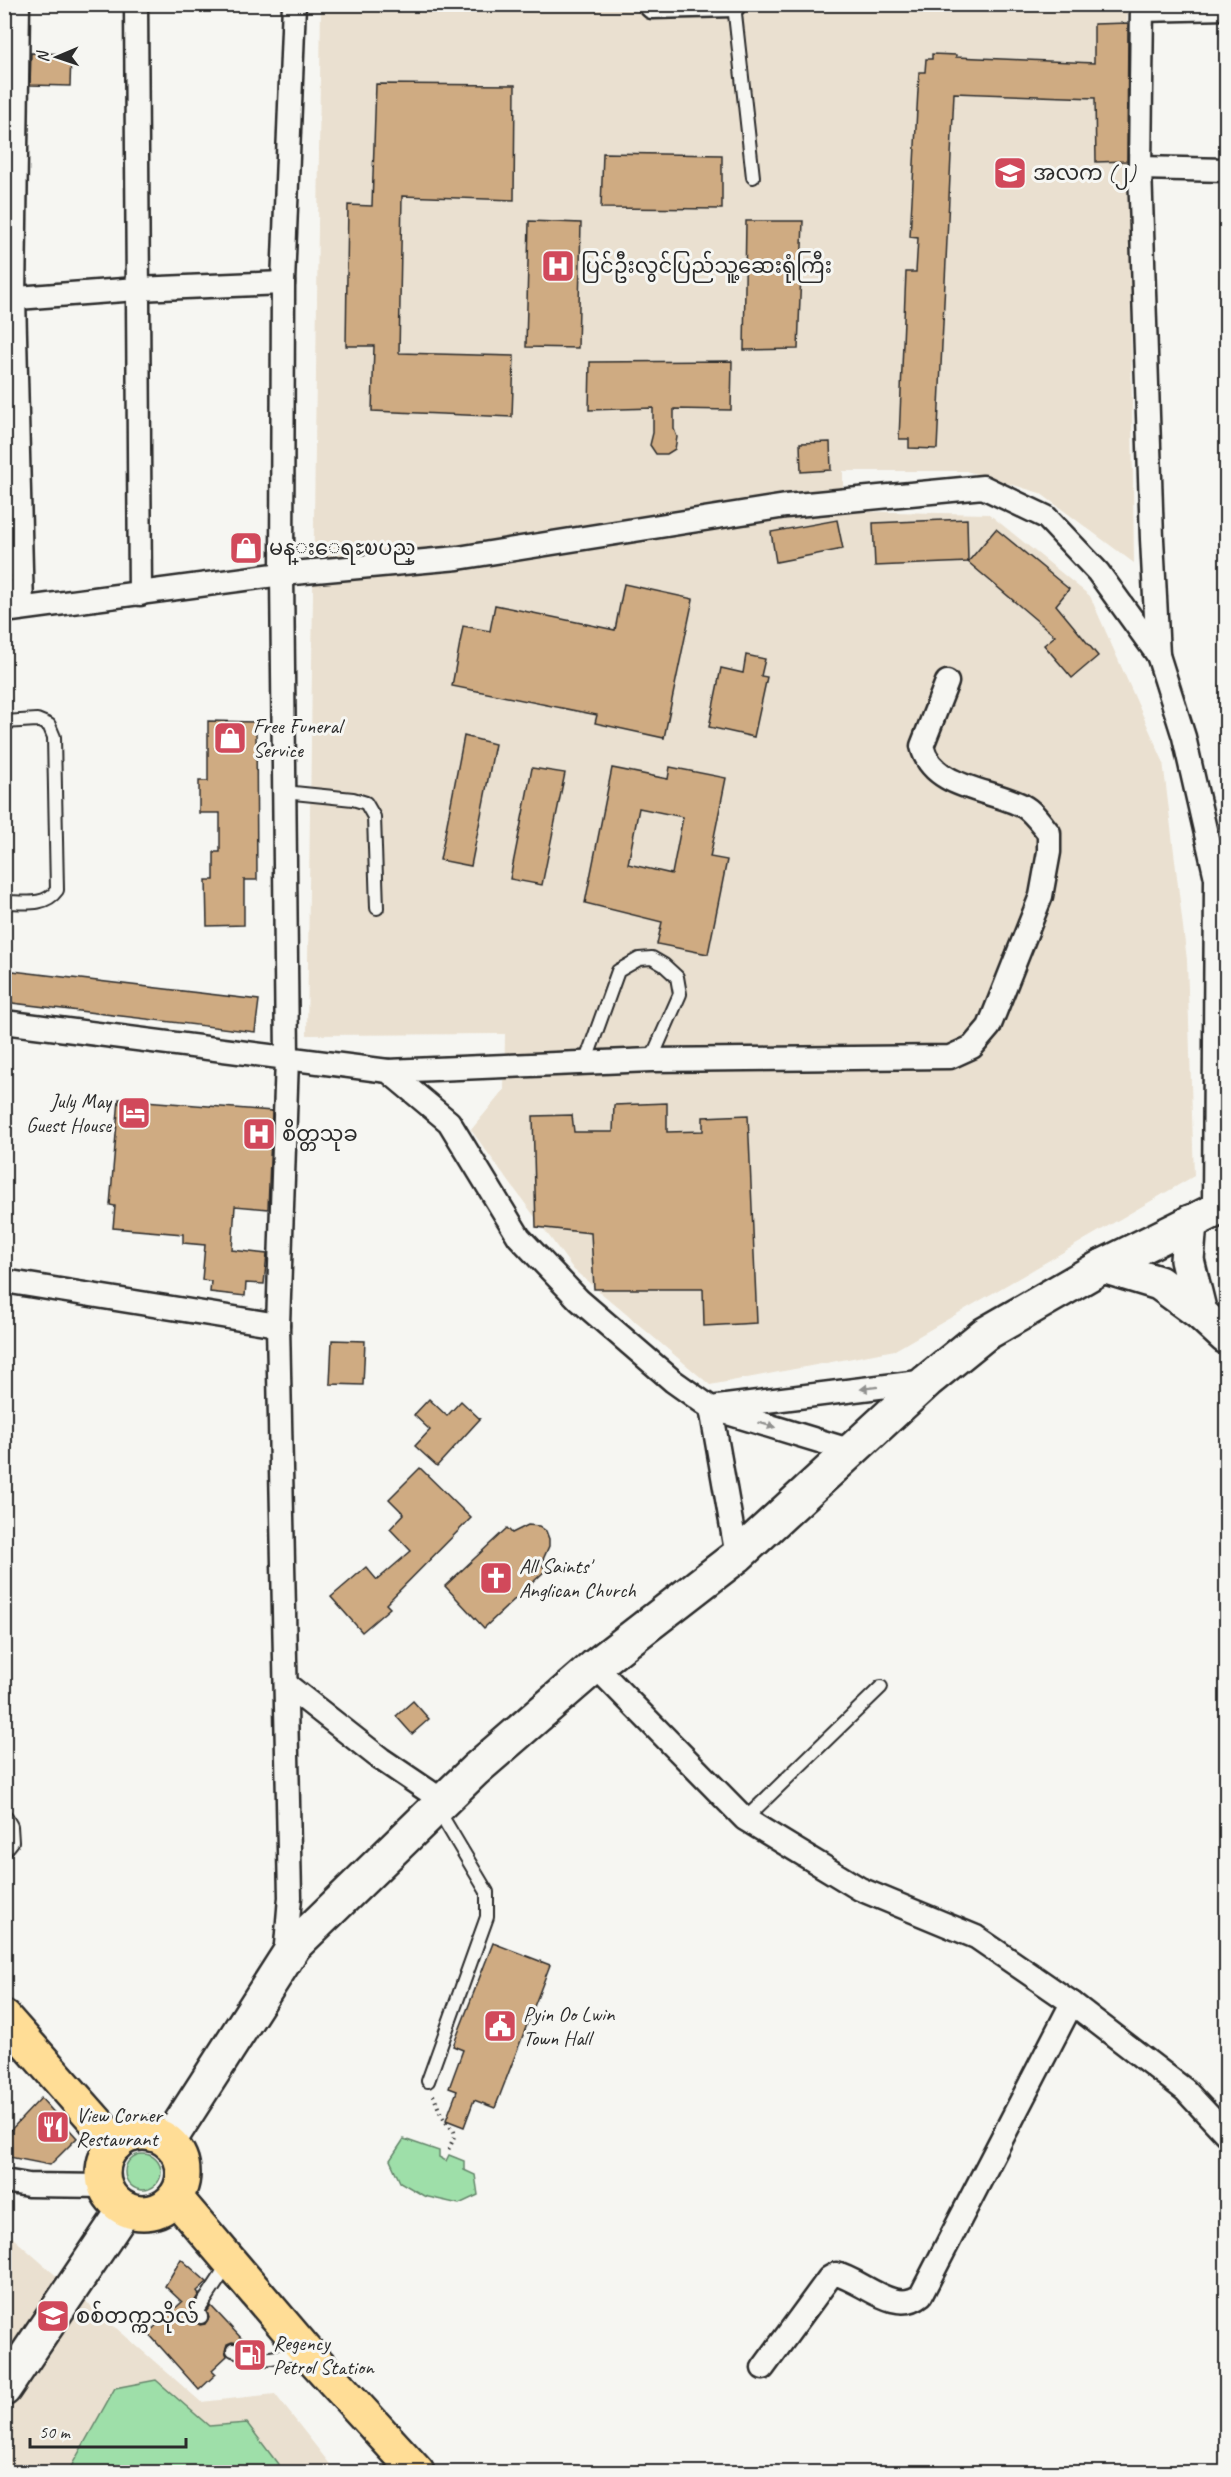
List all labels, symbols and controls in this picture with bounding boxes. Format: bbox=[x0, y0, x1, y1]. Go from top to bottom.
north arrow bbox=[27, 27, 87, 87]
text: N bbox=[33, 49, 53, 63]
school or university icon: အလက (၂) bbox=[992, 155, 1028, 191]
place label: အလက (၂) bbox=[1033, 160, 1137, 190]
hospital icon: ပြင်ဦးလွင်ပြည်သူ့ဆေးရုံကြီး bbox=[540, 248, 576, 284]
place label: ပြင်ဦးလွင်ပြည်သူ့ဆေးရုံကြီး bbox=[581, 250, 832, 283]
shop icon: မန္းေရႊၿပည္ bbox=[228, 530, 264, 566]
place label: မန္းေရႊၿပည္ bbox=[269, 535, 416, 565]
place label: Free Funeral Service bbox=[253, 713, 345, 763]
shop icon: Free Funeral Service bbox=[212, 720, 248, 756]
place label: July May Guest House bbox=[26, 1088, 113, 1138]
hotel icon: July May Guest House bbox=[116, 1095, 152, 1131]
hospital icon: စိတ္တသုခ bbox=[241, 1116, 277, 1152]
place label: စိတ္တသုခ bbox=[282, 1118, 358, 1151]
one-way arrow bbox=[859, 1383, 878, 1393]
one-way arrow bbox=[758, 1421, 776, 1430]
place label: All Saints' Anglican Church bbox=[519, 1553, 636, 1603]
church icon: All Saints' Anglican Church bbox=[478, 1560, 514, 1596]
place label: Pyin Oo Lwin Town Hall bbox=[523, 2001, 615, 2051]
public building icon: Pyin Oo Lwin Town Hall bbox=[482, 2008, 518, 2044]
place label: View Corner Restaurant bbox=[76, 2102, 164, 2152]
restaurant icon: View Corner Restaurant bbox=[35, 2109, 71, 2145]
school or university icon: စစ်‌တက္ကသိုလ် bbox=[35, 2298, 71, 2334]
place label: စစ်‌တက္ကသိုလ် bbox=[76, 2300, 199, 2333]
place label: Regency Petrol Station bbox=[273, 2330, 375, 2380]
fuel station icon: Regency Petrol Station bbox=[232, 2337, 268, 2373]
scale bar bbox=[30, 2411, 186, 2449]
text: 50 m bbox=[39, 2421, 72, 2443]

